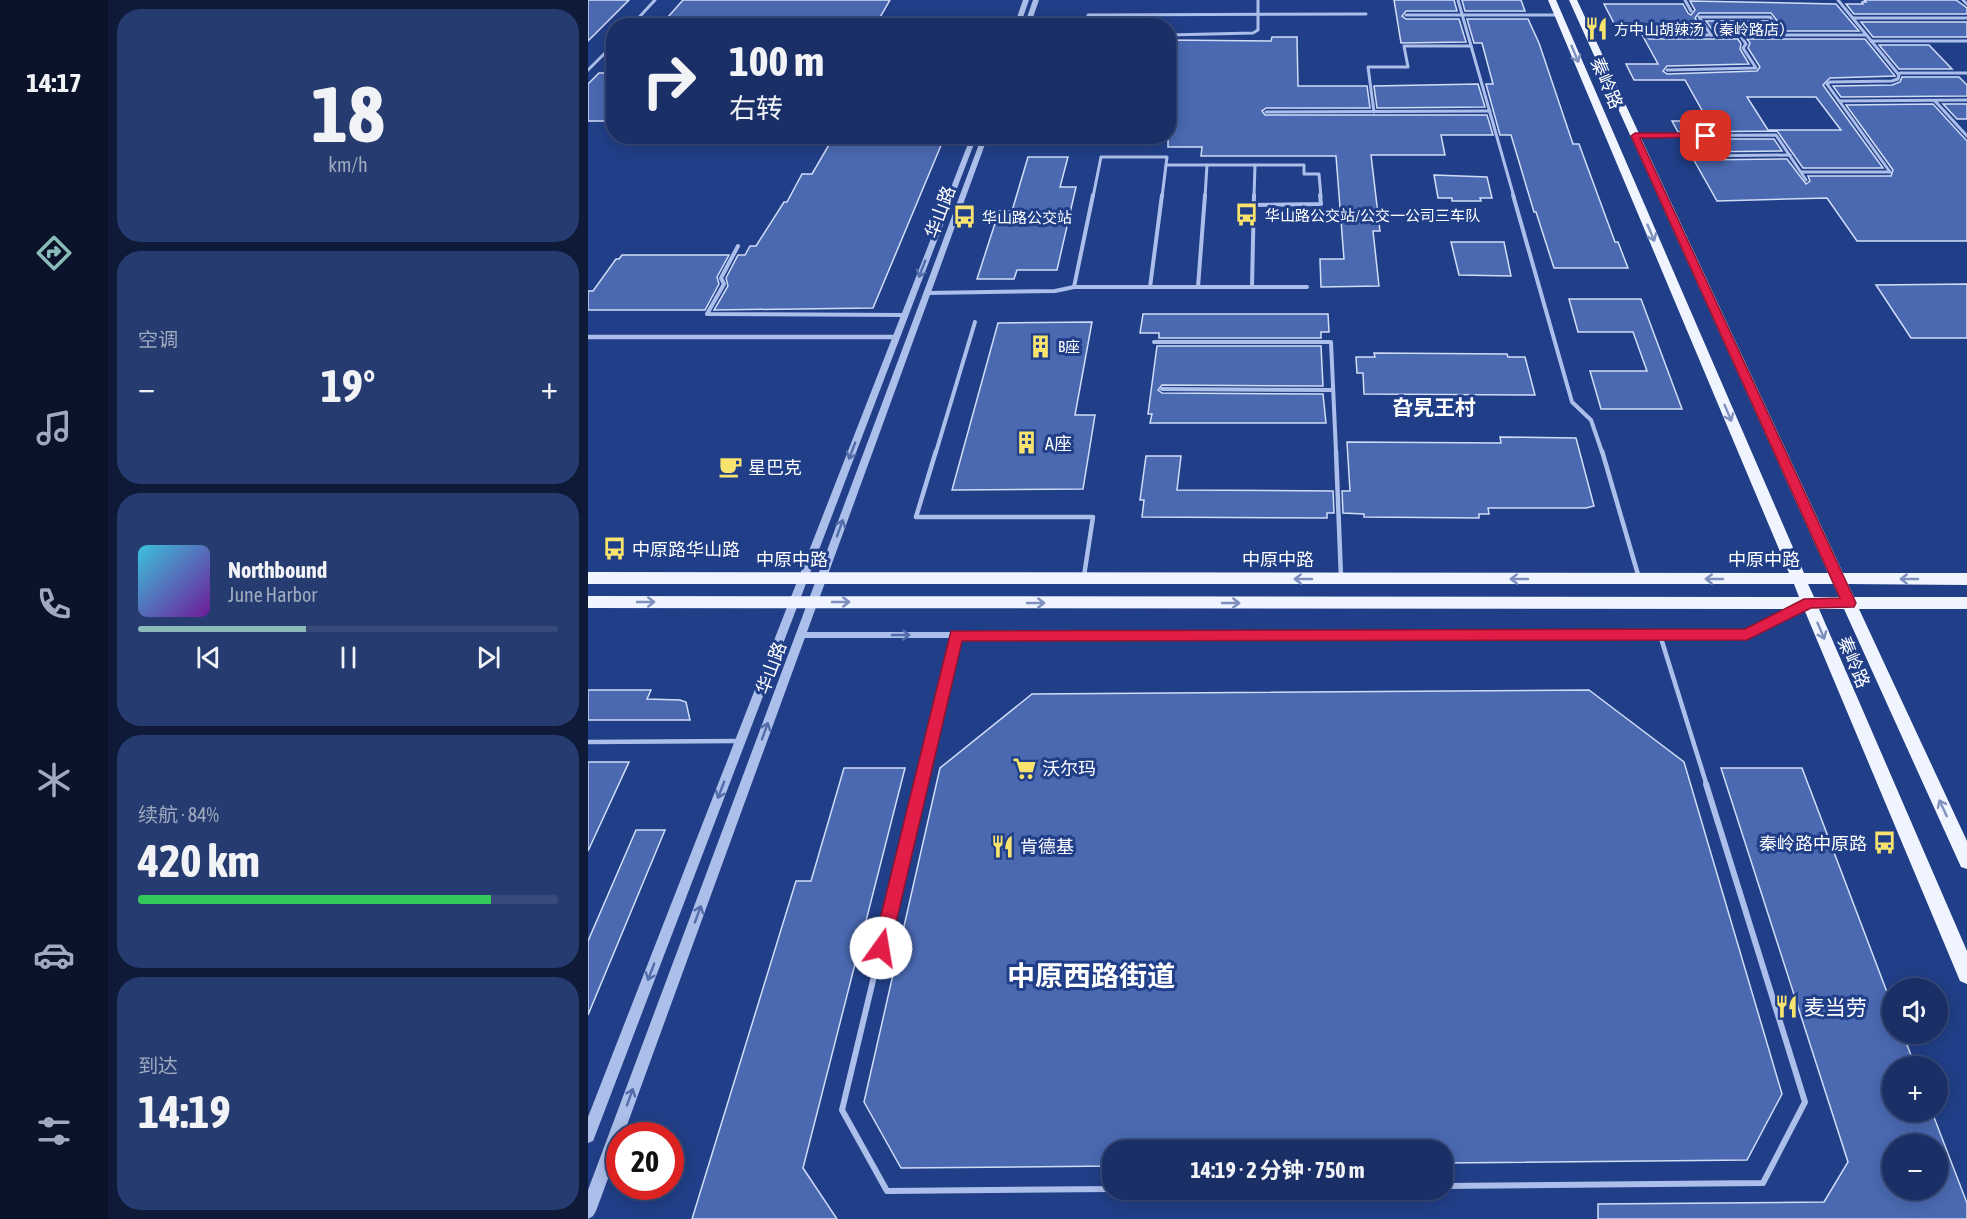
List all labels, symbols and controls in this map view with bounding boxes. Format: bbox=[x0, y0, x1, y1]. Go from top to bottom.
restaurant icon: 方中山胡辣汤（秦岭路店） bbox=[1583, 16, 1609, 42]
place label: 方中山胡辣汤（秦岭路店） bbox=[1614, 21, 1794, 38]
text: 100 m bbox=[729, 37, 824, 85]
icon: right bbox=[630, 42, 708, 120]
one-way arrow bbox=[1570, 44, 1581, 62]
street label: 秦岭路 bbox=[1587, 54, 1627, 112]
text: 14:17 bbox=[26, 67, 82, 98]
text: 18 bbox=[311, 69, 385, 159]
text: 右转 bbox=[729, 93, 783, 124]
pin bbox=[1680, 110, 1731, 161]
icon: arrive bbox=[1689, 119, 1722, 152]
text: km/h bbox=[328, 153, 368, 176]
street label: 华山路 bbox=[921, 183, 959, 241]
bus stop icon: 华山路公交站/公交一公司三车队 bbox=[1234, 202, 1260, 228]
bus stop icon: 华山路公交站 bbox=[951, 204, 977, 230]
place label: 华山路公交站/公交一公司三车队 bbox=[1265, 207, 1480, 224]
place label: 华山路公交站 bbox=[982, 209, 1072, 226]
one-way arrow bbox=[1646, 224, 1657, 242]
icon: directions bbox=[33, 232, 75, 274]
one-way arrow bbox=[916, 260, 927, 278]
text: 空调 bbox=[138, 328, 178, 351]
building icon: B座 bbox=[1027, 333, 1053, 359]
place label: B座 bbox=[1058, 338, 1080, 355]
text: 19° bbox=[321, 360, 375, 412]
text: − bbox=[138, 368, 155, 406]
text: + bbox=[541, 368, 558, 406]
district label: 旮旯王村 bbox=[1392, 395, 1476, 419]
one-way arrow bbox=[1723, 403, 1734, 421]
icon: music bbox=[33, 407, 75, 449]
building icon: A座 bbox=[1014, 430, 1040, 456]
place label: A座 bbox=[1045, 433, 1072, 454]
one-way arrow bbox=[846, 442, 857, 460]
cafe icon: 星巴克 bbox=[717, 454, 743, 480]
place label: 星巴克 bbox=[748, 457, 802, 478]
one-way arrow bbox=[835, 520, 846, 538]
bus stop icon: 中原路华山路 bbox=[601, 536, 627, 562]
place label: 中原路华山路 bbox=[632, 539, 740, 560]
street label: 中原中路 bbox=[756, 549, 828, 570]
street label: 中原中路 bbox=[1242, 549, 1314, 570]
street label: 中原中路 bbox=[1728, 549, 1800, 570]
text: Northbound bbox=[228, 557, 327, 583]
one-way arrow bbox=[1293, 573, 1313, 585]
one-way arrow bbox=[1509, 573, 1529, 585]
one-way arrow bbox=[1704, 573, 1724, 585]
one-way arrow bbox=[1899, 573, 1919, 585]
icon: phone bbox=[33, 583, 75, 625]
text: June Harbor bbox=[228, 583, 317, 606]
one-way arrow bbox=[636, 596, 656, 608]
one-way arrow bbox=[831, 596, 851, 608]
one-way arrow bbox=[1026, 597, 1046, 609]
one-way arrow bbox=[1221, 597, 1241, 609]
one-way arrow bbox=[1816, 621, 1827, 639]
one-way arrow bbox=[891, 629, 911, 641]
street label: 秦岭路 bbox=[1834, 633, 1874, 691]
street label: 华山路 bbox=[752, 639, 790, 697]
icon: previous bbox=[192, 641, 225, 674]
icon: pause bbox=[332, 641, 365, 674]
icon: next bbox=[472, 641, 505, 674]
one-way arrow bbox=[761, 722, 772, 741]
supermarket icon: 沃尔玛 bbox=[1011, 755, 1037, 781]
place label: 沃尔玛 bbox=[1042, 758, 1096, 779]
icon: climate bbox=[33, 759, 75, 801]
one-way arrow bbox=[715, 780, 726, 799]
one-way arrow bbox=[1936, 800, 1948, 818]
text: 续航 · 84% bbox=[138, 803, 219, 826]
bus stop icon: 秦岭路中原路 bbox=[1872, 830, 1898, 856]
restaurant icon: 肯德基 bbox=[989, 833, 1015, 859]
place label: 秦岭路中原路 bbox=[1759, 833, 1867, 854]
text: 420 km bbox=[138, 835, 260, 887]
place label: 肯德基 bbox=[1020, 836, 1074, 857]
one-way arrow bbox=[693, 905, 704, 924]
position arrow bbox=[849, 916, 913, 980]
icon: car bbox=[33, 934, 75, 976]
district label: 中原西路街道 bbox=[1007, 960, 1175, 992]
one-way arrow bbox=[645, 962, 656, 981]
map controls bbox=[1882, 978, 1948, 1200]
button: sound bbox=[1882, 978, 1948, 1044]
restaurant icon: 麦当劳 bbox=[1773, 994, 1799, 1020]
place label: 麦当劳 bbox=[1804, 995, 1867, 1019]
text: 到达 bbox=[138, 1054, 178, 1077]
button: + bbox=[1882, 1056, 1948, 1122]
text: 14:19 bbox=[138, 1086, 231, 1138]
one-way arrow bbox=[625, 1088, 636, 1107]
icon: filters bbox=[33, 1110, 75, 1152]
speed limit sign: 20 bbox=[606, 1122, 684, 1200]
button: − bbox=[1882, 1134, 1948, 1200]
text: 14:19 · 2 分钟 · 750 m bbox=[1191, 1157, 1364, 1183]

